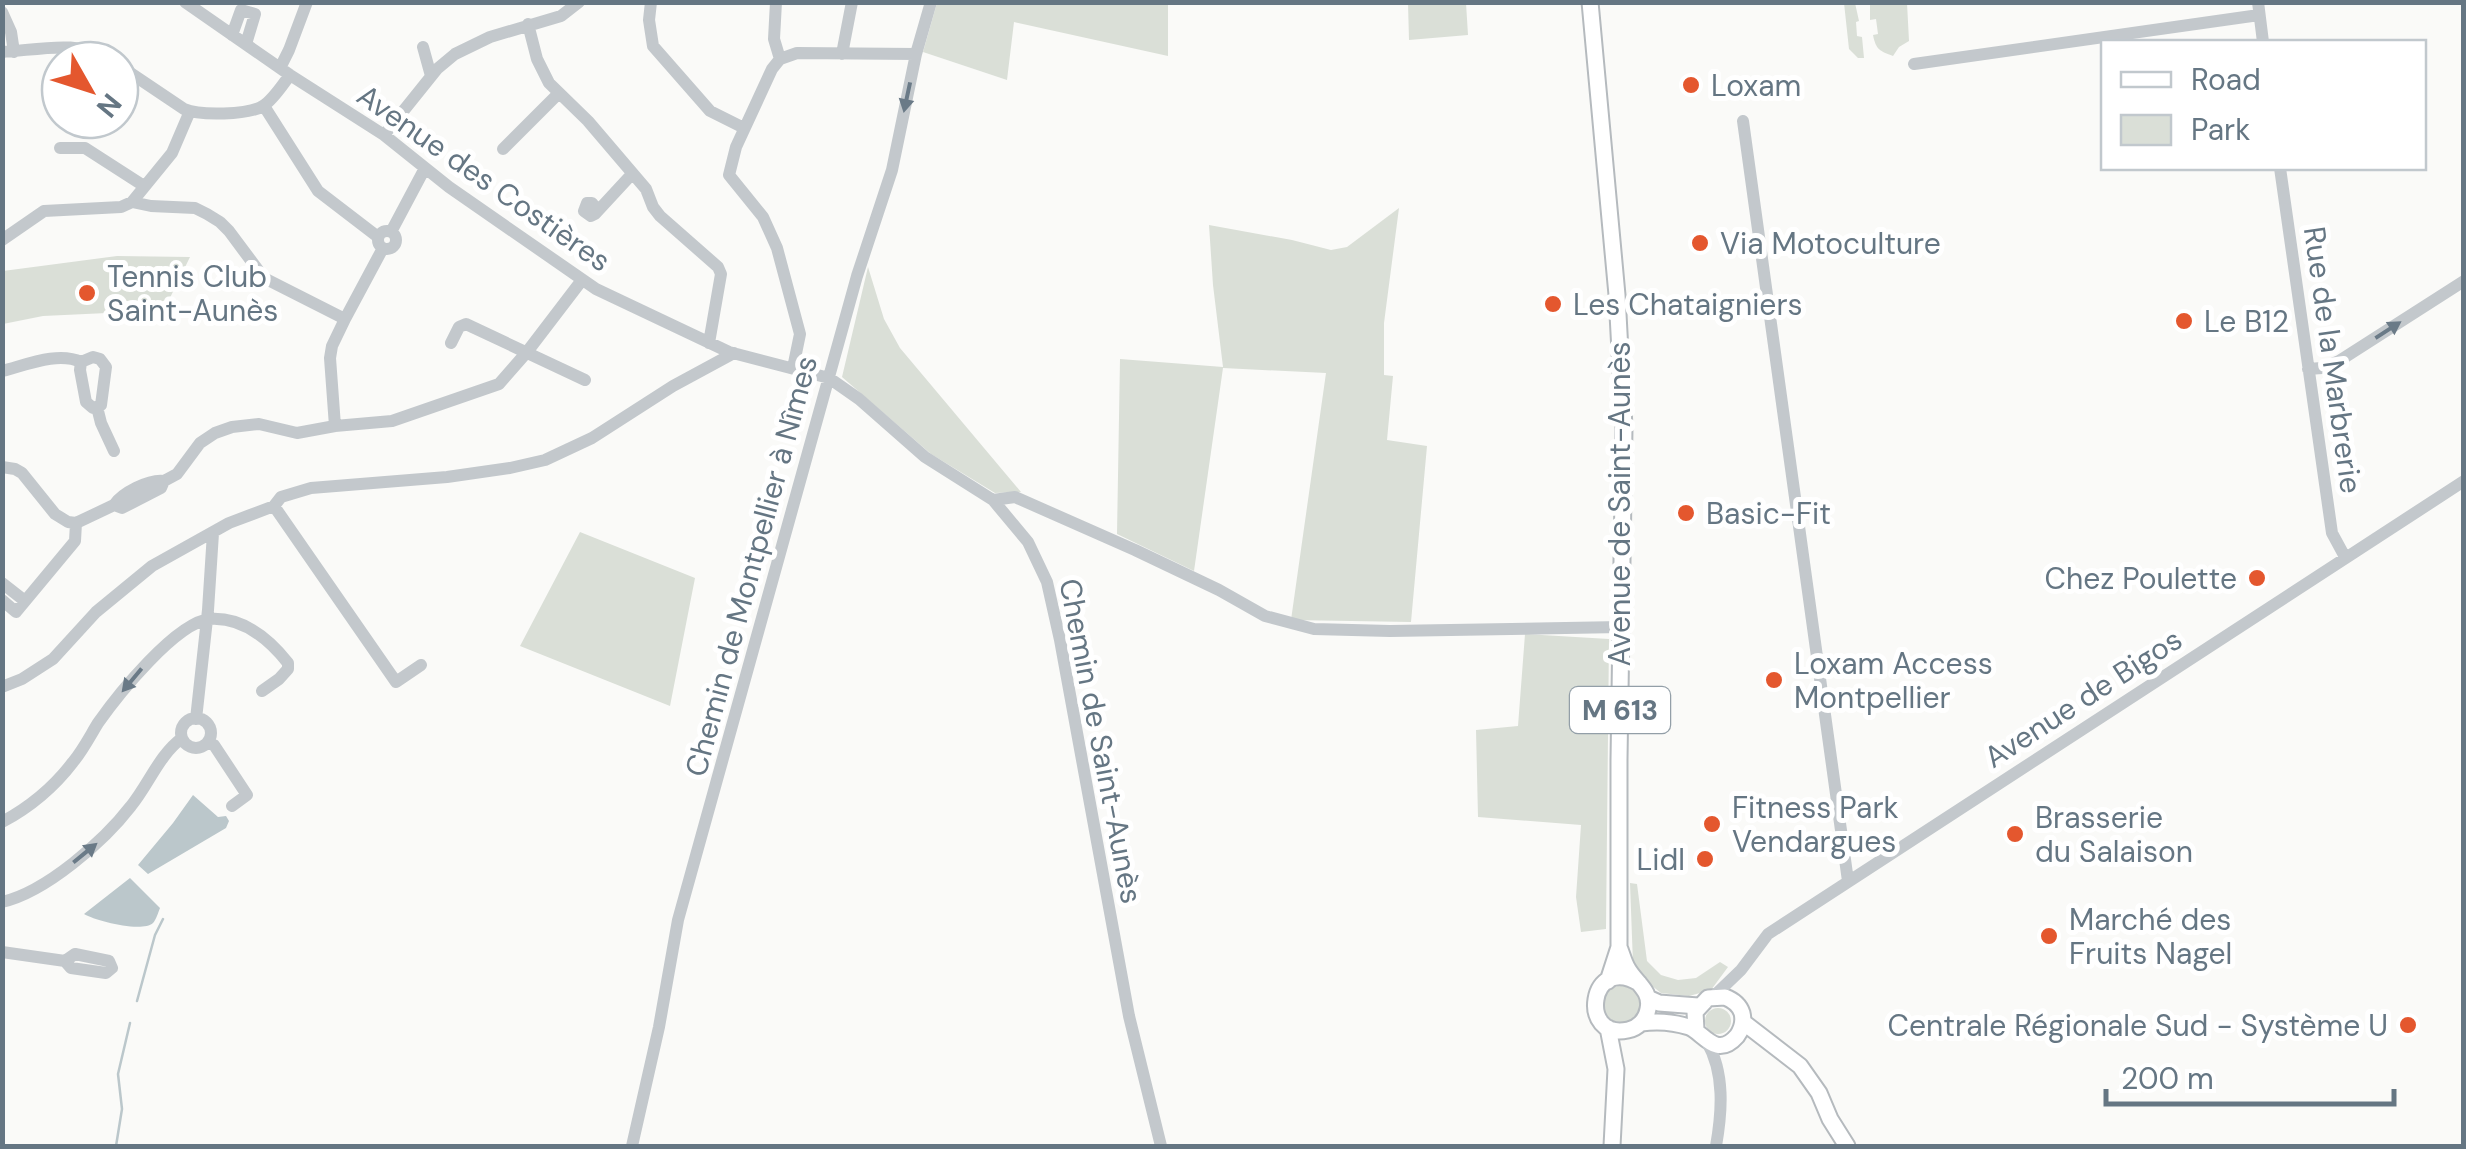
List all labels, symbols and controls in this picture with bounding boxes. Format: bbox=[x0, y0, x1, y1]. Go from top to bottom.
north arrow bbox=[40, 40, 140, 140]
legend bbox=[2101, 40, 2426, 170]
text: Road bbox=[2191, 60, 2261, 99]
place label: Loxam bbox=[1711, 66, 1801, 105]
marker: Loxam bbox=[1680, 74, 1702, 96]
street label: Avenue des Costières bbox=[349, 76, 619, 280]
one-way arrow bbox=[899, 82, 914, 113]
text: N bbox=[88, 86, 130, 125]
text: Park bbox=[2191, 110, 2250, 149]
place label: Via Motoculture bbox=[1720, 224, 1941, 263]
street label: Rue de la Marbrerie bbox=[2295, 224, 2371, 496]
marker: Via Motoculture bbox=[1689, 232, 1711, 254]
place label: Tennis Club Saint-Aunès bbox=[107, 257, 278, 330]
marker: Tennis Club Saint-Aunès bbox=[76, 282, 98, 304]
place label: Les Chataigniers bbox=[1573, 285, 1803, 324]
marker: Les Chataigniers bbox=[1542, 293, 1564, 315]
place label: Le B12 bbox=[2204, 302, 2289, 341]
marker: Le B12 bbox=[2173, 310, 2195, 332]
one-way arrow bbox=[2374, 321, 2401, 339]
street label: Avenue de Saint-Aunès bbox=[1600, 341, 1639, 667]
street label: Chemin de Montpellier à Nîmes bbox=[676, 351, 826, 781]
place label: Basic-Fit bbox=[1706, 494, 1831, 533]
marker: Basic-Fit bbox=[1675, 502, 1697, 524]
place label: Chez Poulette bbox=[2045, 559, 2237, 598]
marker: Chez Poulette bbox=[2246, 567, 2268, 589]
street label: Chemin de Saint-Aunès bbox=[1050, 575, 1152, 907]
street label: Avenue de Bigos bbox=[1977, 620, 2189, 776]
place label: Loxam Access Montpellier bbox=[1794, 644, 1993, 717]
one-way arrow bbox=[121, 667, 143, 692]
marker: Loxam Access Montpellier bbox=[1763, 669, 1785, 691]
road number: M 613 bbox=[1570, 687, 1670, 733]
place label: Fitness Park Vendargues bbox=[1732, 788, 1899, 861]
place label: Brasserie du Salaison bbox=[2035, 798, 2193, 871]
marker: Fitness Park Vendargues bbox=[1701, 813, 1723, 835]
marker: Brasserie du Salaison bbox=[2004, 823, 2026, 845]
place label: Lidl bbox=[1636, 840, 1685, 879]
one-way arrow bbox=[73, 842, 98, 864]
marker: Lidl bbox=[1694, 848, 1716, 870]
place label: Marché des Fruits Nagel bbox=[2069, 900, 2232, 973]
marker: Marché des Fruits Nagel bbox=[2038, 925, 2060, 947]
place label: Centrale Régionale Sud - Système U bbox=[1888, 1006, 2388, 1045]
marker: Centrale Régionale Sud - Système U bbox=[2397, 1014, 2419, 1036]
scale bar bbox=[2106, 1044, 2394, 1106]
text: 200 m bbox=[2121, 1059, 2214, 1098]

